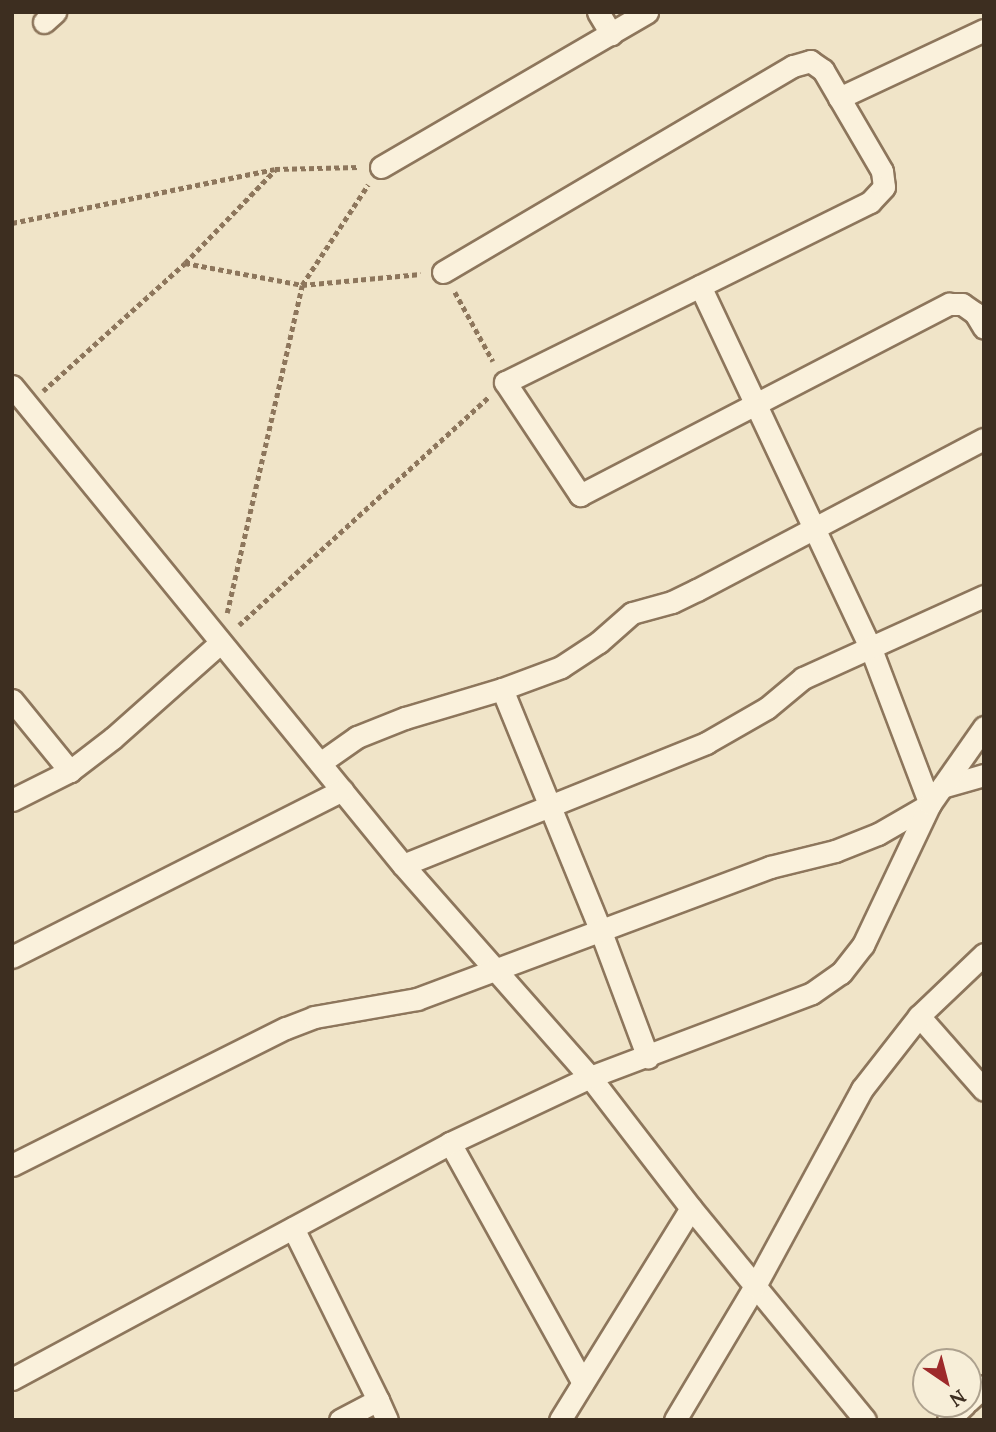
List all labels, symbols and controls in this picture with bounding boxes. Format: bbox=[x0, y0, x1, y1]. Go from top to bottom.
north arrow bbox=[912, 1348, 982, 1418]
text: N bbox=[945, 1385, 971, 1413]

